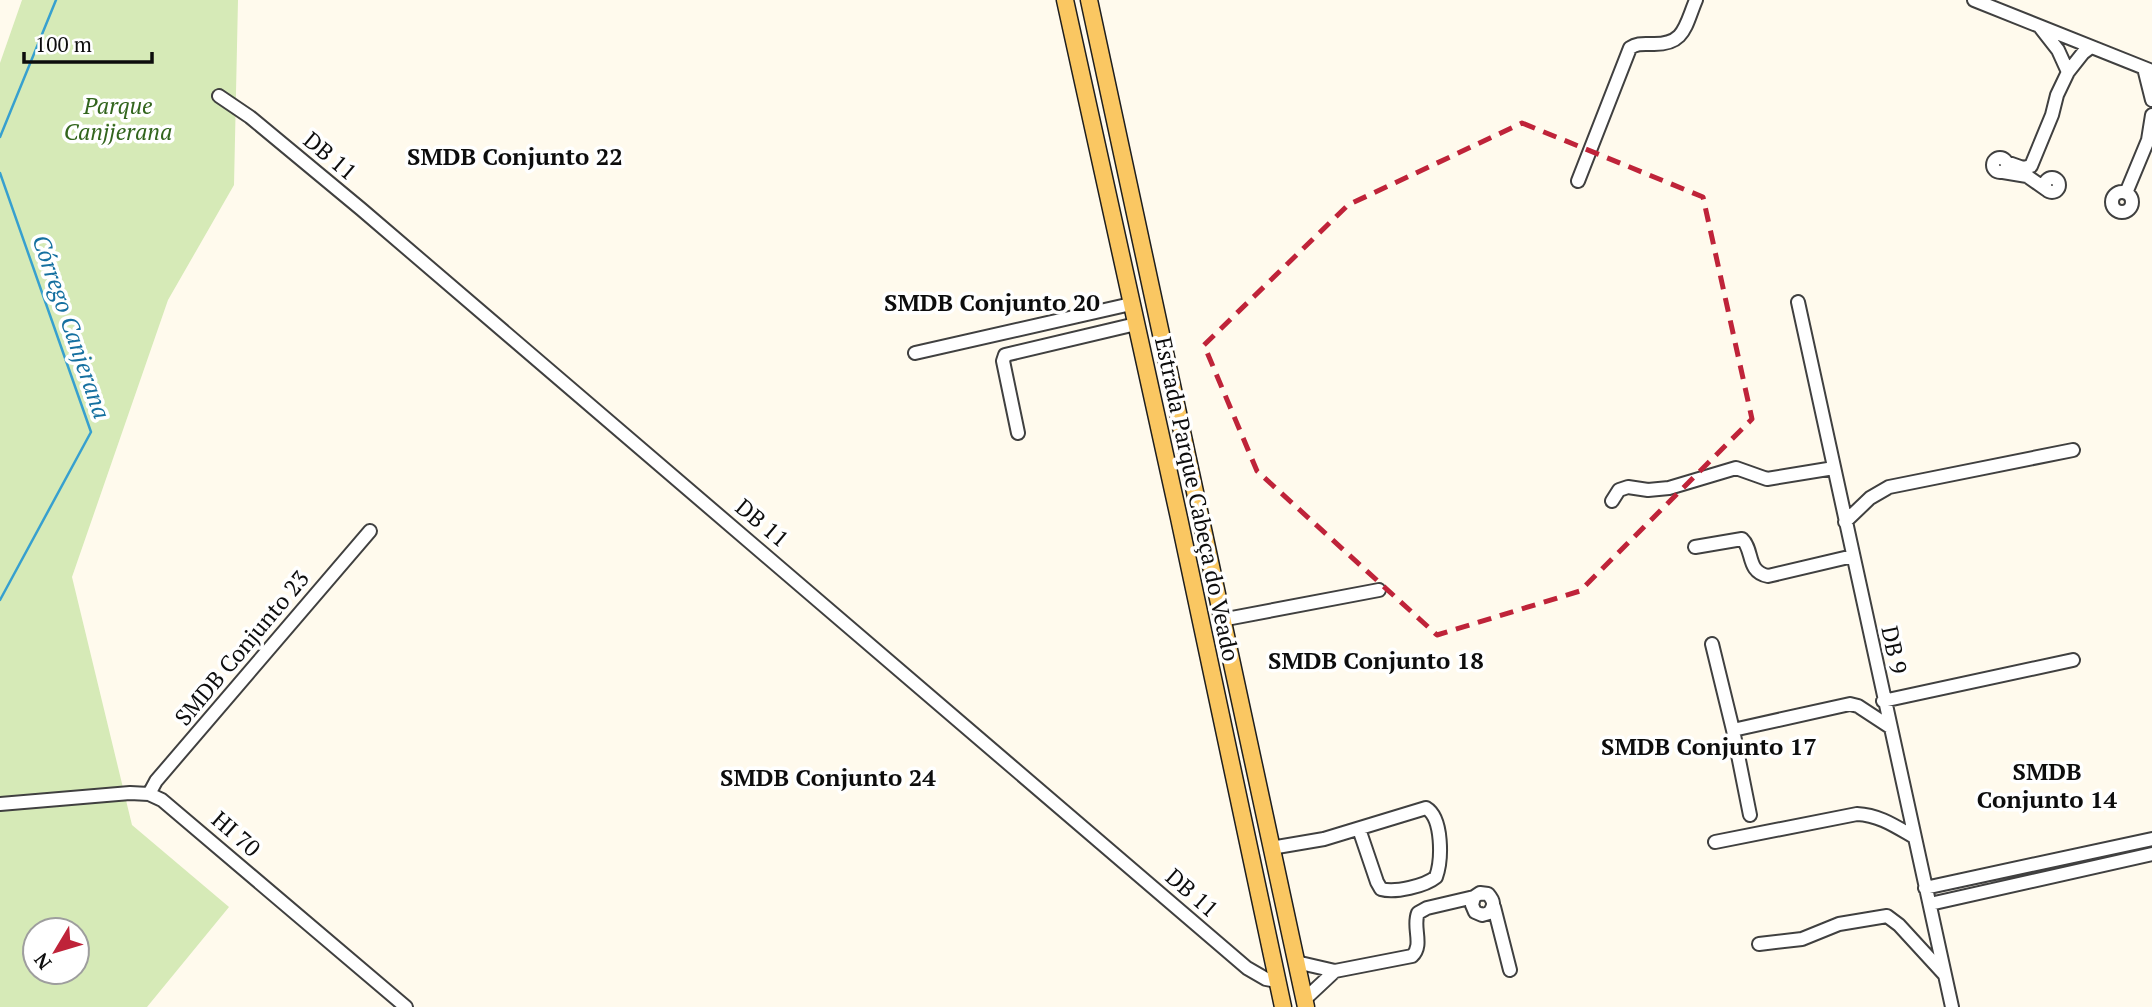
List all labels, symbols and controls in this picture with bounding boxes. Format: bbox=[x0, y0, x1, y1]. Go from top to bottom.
scale bar bbox=[24, 21, 152, 65]
text: 100 m bbox=[35, 30, 92, 58]
park label: Parque Canjjerana bbox=[64, 90, 172, 147]
street label: DB 11 bbox=[297, 124, 363, 187]
district label: SMDB Conjunto 22 bbox=[407, 140, 623, 172]
water label: Córrego Canjerana bbox=[25, 230, 118, 423]
district label: SMDB Conjunto 20 bbox=[884, 286, 1100, 318]
street label: Estrada Parque Cabeça do Veado bbox=[1148, 334, 1247, 664]
street label: DB 11 bbox=[729, 491, 795, 554]
street label: SMDB Conjunto 23 bbox=[167, 563, 316, 732]
street label: DB 9 bbox=[1874, 623, 1915, 677]
district label: SMDB Conjunto 18 bbox=[1268, 644, 1484, 676]
district label: SMDB Conjunto 17 bbox=[1601, 730, 1817, 762]
district label: SMDB Conjunto 14 bbox=[1977, 755, 2118, 815]
district label: SMDB Conjunto 24 bbox=[720, 761, 936, 793]
street label: HI 70 bbox=[205, 804, 267, 863]
street label: DB 11 bbox=[1159, 861, 1225, 924]
north arrow bbox=[21, 916, 91, 986]
text: N bbox=[28, 948, 56, 975]

